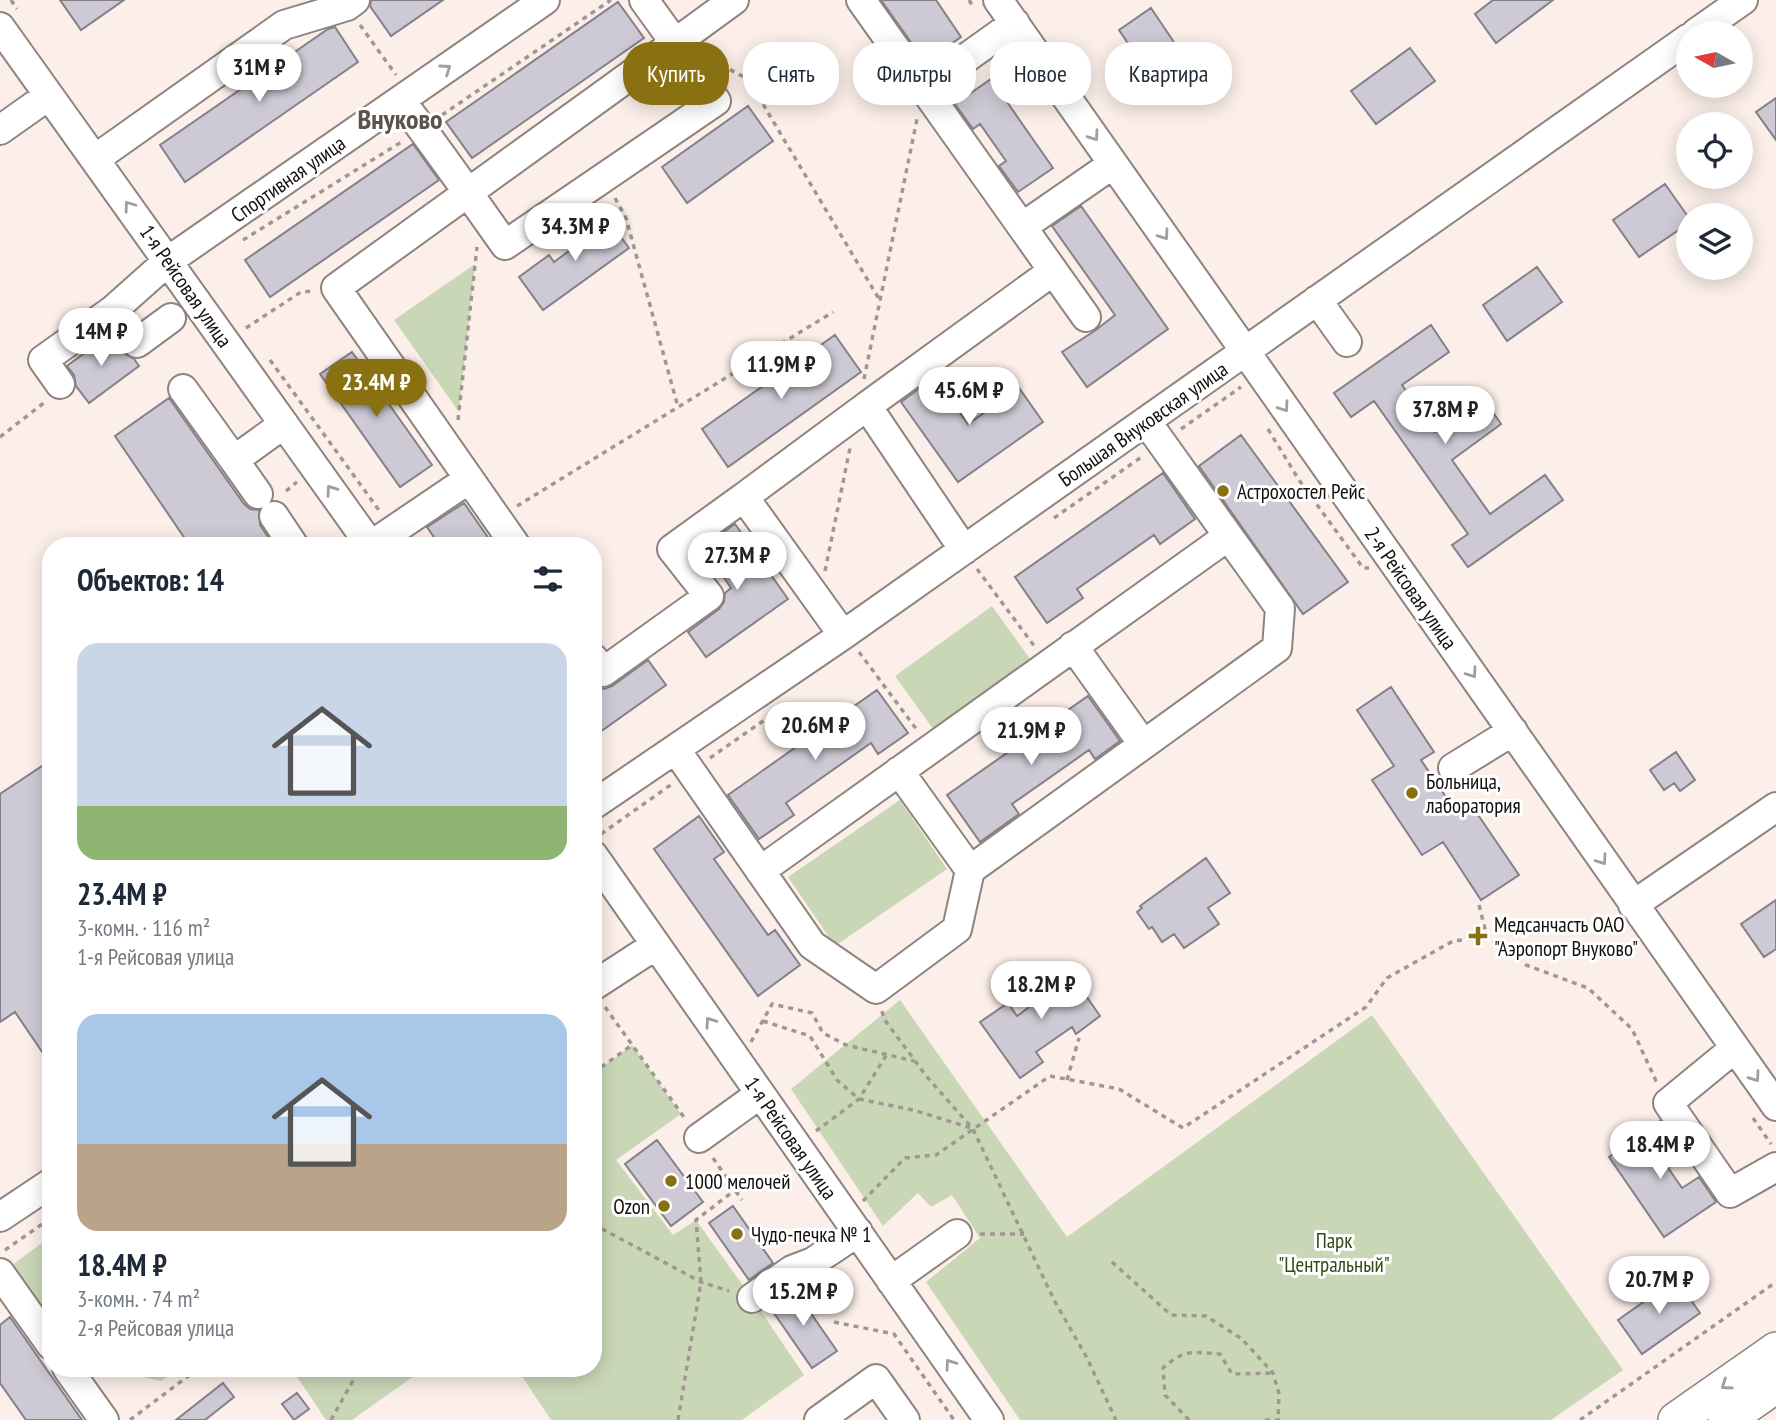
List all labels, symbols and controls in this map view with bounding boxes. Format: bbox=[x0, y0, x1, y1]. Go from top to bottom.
north arrow bbox=[1676, 21, 1754, 98]
map controls bbox=[1676, 21, 1753, 280]
chip: Купить bbox=[623, 42, 729, 105]
chip: Снять bbox=[743, 42, 839, 105]
chip: Фильтры bbox=[853, 42, 976, 105]
chip: Новое bbox=[990, 42, 1091, 105]
chip: Квартира bbox=[1105, 42, 1232, 105]
pin: 31M ₽ bbox=[210, 44, 308, 104]
text: 31M ₽ bbox=[233, 52, 285, 81]
one-way arrow bbox=[438, 65, 451, 77]
district label: Внуково bbox=[357, 100, 443, 137]
button: locate bbox=[1676, 112, 1753, 189]
one-way arrow bbox=[1086, 128, 1098, 141]
street label: Спортивная улица bbox=[225, 129, 351, 229]
one-way arrow bbox=[124, 201, 137, 214]
button: layers bbox=[1676, 203, 1753, 280]
pin: 34.3M ₽ bbox=[510, 204, 640, 263]
text: 34.3M ₽ bbox=[541, 211, 609, 240]
street label: 1-я Рейсовая улица bbox=[134, 219, 238, 353]
one-way arrow bbox=[1156, 227, 1168, 240]
pin: 14M ₽ bbox=[52, 308, 150, 368]
text: 14M ₽ bbox=[75, 316, 127, 345]
pin: 11.9M ₽ bbox=[716, 342, 846, 401]
text: 11.9M ₽ bbox=[747, 349, 815, 378]
street label: Большая Внуковская улица bbox=[1053, 356, 1233, 492]
pin: 23.4M ₽ bbox=[311, 360, 441, 419]
text: 23.4M ₽ bbox=[342, 367, 410, 396]
pin: 45.6M ₽ bbox=[904, 368, 1034, 427]
text: 45.6M ₽ bbox=[935, 375, 1003, 404]
pin: 37.8M ₽ bbox=[1380, 386, 1510, 446]
text: 37.8M ₽ bbox=[1412, 394, 1478, 423]
one-way arrow bbox=[1276, 399, 1288, 412]
place label: Астрохостел Рейс bbox=[1237, 478, 1366, 505]
marker: Астрохостел Рейс bbox=[1215, 483, 1231, 499]
one-way arrow bbox=[327, 485, 339, 498]
street label: 2-я Рейсовая улица bbox=[1359, 521, 1463, 655]
pin: 27.3M ₽ bbox=[672, 532, 802, 592]
text: 27.3M ₽ bbox=[704, 540, 770, 569]
text: Объектов: 14 bbox=[77, 560, 224, 599]
icon: filters bbox=[529, 560, 567, 598]
one-way arrow bbox=[1464, 665, 1476, 678]
icon: home bbox=[259, 688, 385, 814]
pin: 20.6M ₽ bbox=[750, 702, 880, 762]
pin: 21.9M ₽ bbox=[966, 708, 1096, 767]
text: 20.6M ₽ bbox=[781, 710, 849, 739]
text: 21.9M ₽ bbox=[997, 715, 1065, 744]
place label: Больница, лаборатория bbox=[1425, 768, 1521, 819]
marker: Больница, лаборатория bbox=[1404, 785, 1420, 801]
one-way arrow bbox=[1594, 852, 1606, 865]
text: 23.4M ₽ bbox=[77, 874, 167, 913]
place label: Медсанчасть ОАО "Аэропорт Внуково" bbox=[1494, 911, 1638, 962]
text: 3-комн. · 116 m² bbox=[77, 913, 210, 942]
marker: Медсанчасть ОАО "Аэропорт Внуково" bbox=[1468, 926, 1488, 946]
text: 1-я Рейсовая улица bbox=[77, 942, 234, 971]
pin: 18.2M ₽ bbox=[976, 962, 1106, 1021]
text: 18.2M ₽ bbox=[1007, 969, 1075, 998]
one-way arrow bbox=[706, 1017, 718, 1030]
icon: home bbox=[259, 1059, 385, 1185]
one-way arrow bbox=[1747, 1069, 1759, 1082]
street label: 1-я Рейсовая улица bbox=[739, 1071, 843, 1205]
pin: 18.4M ₽ bbox=[1595, 1122, 1725, 1181]
text: 18.4M ₽ bbox=[1626, 1129, 1694, 1158]
place label: 1000 мелочей bbox=[685, 1168, 790, 1195]
marker: 1000 мелочей bbox=[663, 1173, 679, 1189]
place label: Ozon bbox=[613, 1193, 650, 1220]
marker: Ozon bbox=[656, 1198, 672, 1214]
place label: Чудо-печка № 1 bbox=[751, 1221, 871, 1248]
marker: Чудо-печка № 1 bbox=[729, 1226, 745, 1242]
park label: Парк "Центральный" bbox=[1278, 1227, 1390, 1278]
text: 18.4M ₽ bbox=[77, 1245, 167, 1284]
pin: 20.7M ₽ bbox=[1594, 1256, 1724, 1316]
text: 20.7M ₽ bbox=[1625, 1264, 1693, 1293]
pin: 15.2M ₽ bbox=[738, 1268, 868, 1328]
text: 15.2M ₽ bbox=[769, 1276, 837, 1305]
text: 3-комн. · 74 m² bbox=[77, 1284, 200, 1313]
text: 2-я Рейсовая улица bbox=[77, 1313, 234, 1342]
one-way arrow bbox=[946, 1359, 958, 1372]
one-way arrow bbox=[1721, 1377, 1734, 1389]

